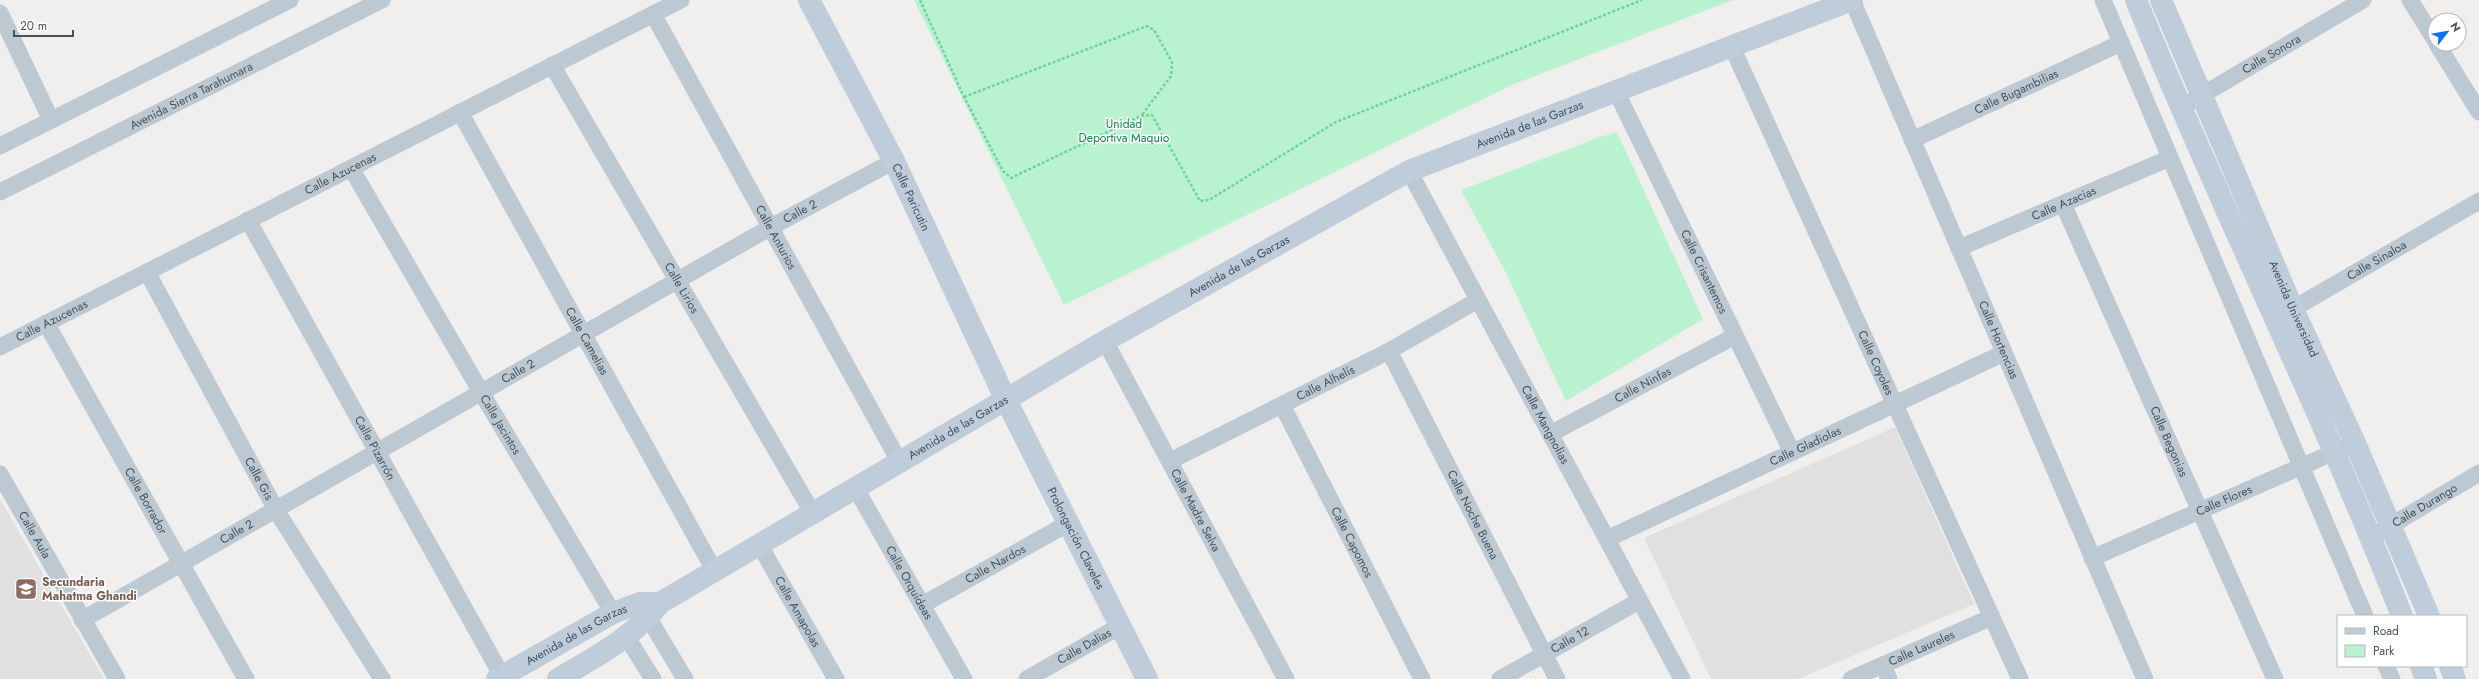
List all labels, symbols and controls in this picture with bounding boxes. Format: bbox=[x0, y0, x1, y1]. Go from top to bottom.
scale bar bbox=[14, 12, 73, 38]
north arrow bbox=[2427, 12, 2467, 52]
text: 20 m bbox=[20, 17, 47, 35]
text: N bbox=[2446, 19, 2465, 35]
street label: Calle Sonora bbox=[2239, 30, 2304, 78]
street label: Avenida Sierra Tarahumara bbox=[127, 57, 256, 134]
street label: Calle Bugambilias bbox=[1971, 64, 2061, 119]
street label: Avenida de las Garzas bbox=[1473, 96, 1586, 153]
park label: Unidad Deportiva Maquio bbox=[1079, 115, 1170, 147]
street label: Calle Azucenas bbox=[301, 148, 380, 199]
street label: Calle Paricutin bbox=[887, 160, 935, 234]
street label: Calle Azacias bbox=[2029, 181, 2099, 225]
street label: Calle 2 bbox=[780, 195, 820, 228]
street label: Calle Anturios bbox=[751, 202, 801, 273]
street label: Calle Crisantemos bbox=[1676, 227, 1732, 317]
street label: Avenida de las Garzas bbox=[1185, 230, 1293, 302]
street label: Calle Sinaloa bbox=[2343, 236, 2410, 285]
street label: Avenida Universidad bbox=[2264, 258, 2323, 360]
street label: Calle Lirios bbox=[660, 259, 704, 317]
street label: Calle Azucenas bbox=[13, 295, 91, 346]
street label: Calle Hortencias bbox=[1974, 298, 2023, 382]
street label: Calle Camelias bbox=[561, 304, 613, 379]
street label: Calle Coyoles bbox=[1853, 327, 1899, 398]
street label: Calle 2 bbox=[498, 354, 538, 388]
street label: Calle Alhelís bbox=[1293, 361, 1358, 405]
street label: Calle Ninfas bbox=[1611, 362, 1675, 407]
street label: Calle Mangnolias bbox=[1517, 382, 1574, 468]
street label: Calle Jacintos bbox=[475, 391, 526, 458]
street label: Avenida de las Garzas bbox=[905, 391, 1012, 464]
street label: Calle Begonias bbox=[2145, 403, 2193, 480]
street label: Calle Pizarrón bbox=[350, 412, 400, 484]
street label: Calle Gladiolas bbox=[1767, 422, 1844, 471]
street label: Calle Gis bbox=[240, 454, 278, 504]
street label: Calle Borrador bbox=[120, 464, 172, 538]
street label: Calle Madre Selva bbox=[1166, 465, 1225, 555]
street label: Calle Noche Buena bbox=[1442, 467, 1503, 563]
street label: Calle Durango bbox=[2389, 479, 2461, 532]
street label: Calle Flores bbox=[2193, 480, 2255, 521]
street label: Prolongación Claveles bbox=[1043, 484, 1109, 593]
street label: Calle Capomos bbox=[1326, 504, 1378, 581]
street label: Calle Aula bbox=[14, 508, 55, 562]
street label: Calle 2 bbox=[216, 515, 257, 549]
street label: Calle Nardos bbox=[962, 540, 1029, 588]
street label: Calle Orquídeas bbox=[881, 542, 938, 623]
place label: Secundaria Mahatma Ghandi bbox=[42, 573, 137, 605]
street label: Calle Amapolas bbox=[770, 573, 825, 651]
school or university icon: Secundaria Mahatma Ghandi bbox=[13, 576, 39, 602]
street label: Avenida de las Garzas bbox=[522, 600, 630, 670]
legend bbox=[2337, 615, 2467, 667]
street label: Calle 12 bbox=[1547, 622, 1592, 658]
text: Road bbox=[2373, 622, 2399, 640]
street label: Calle Dalias bbox=[1054, 624, 1115, 669]
street label: Calle Laureles bbox=[1885, 625, 1958, 670]
text: Park bbox=[2373, 642, 2395, 660]

